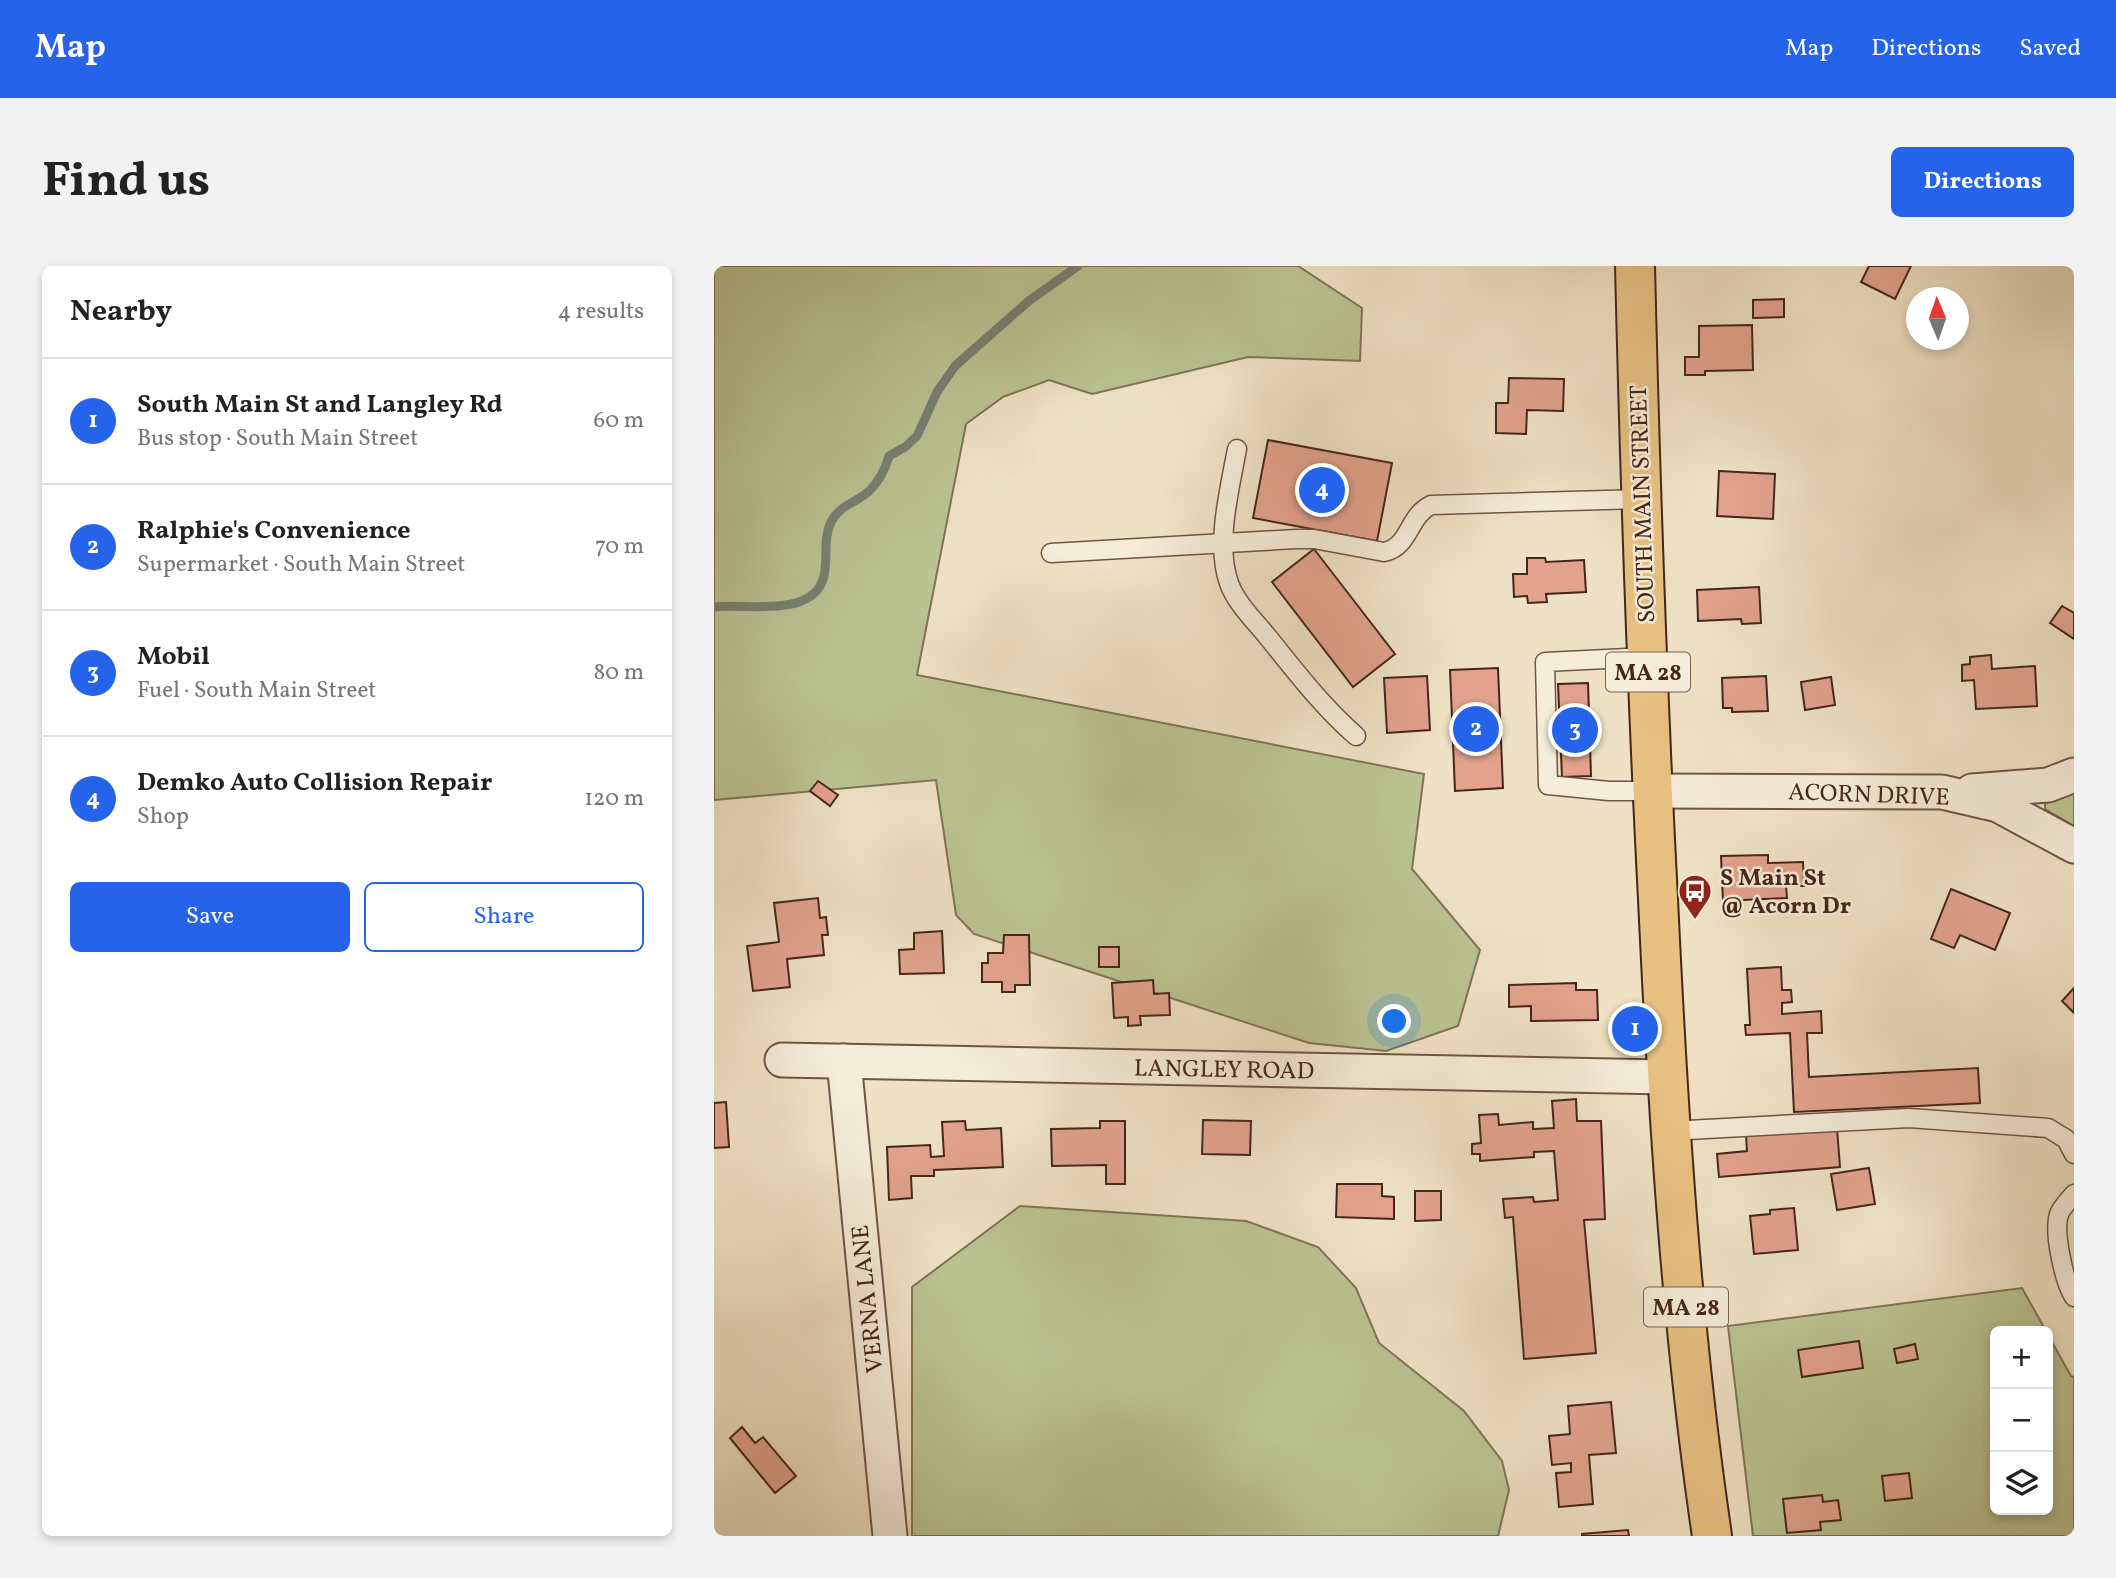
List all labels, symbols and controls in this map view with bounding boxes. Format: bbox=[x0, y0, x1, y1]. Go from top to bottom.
text: Map bbox=[35, 26, 106, 72]
text: Map bbox=[1785, 32, 1833, 66]
text: Directions bbox=[1871, 32, 1981, 66]
text: Saved bbox=[2019, 32, 2081, 66]
button: Directions bbox=[1891, 147, 2074, 217]
text: Find us bbox=[42, 148, 210, 217]
north arrow bbox=[1906, 287, 1969, 350]
text: Nearby bbox=[70, 291, 172, 333]
text: 4 results bbox=[558, 296, 644, 328]
street label: SOUTH MAIN STREET bbox=[1623, 384, 1665, 624]
text: South Main St and Langley Rd bbox=[137, 387, 503, 423]
text: 1 bbox=[88, 405, 98, 437]
text: 60 m bbox=[594, 405, 644, 437]
text: Bus stop · South Main Street bbox=[137, 423, 418, 455]
pin: 4 bbox=[1299, 464, 1345, 516]
text: Ralphie's Convenience bbox=[137, 513, 411, 549]
text: 2 bbox=[87, 531, 99, 563]
text: 70 m bbox=[595, 531, 644, 563]
text: Supermarket · South Main Street bbox=[137, 549, 465, 581]
text: Mobil bbox=[137, 639, 210, 675]
road number: MA 28 bbox=[1606, 652, 1690, 692]
text: 3 bbox=[87, 657, 99, 689]
text: 80 m bbox=[594, 657, 644, 689]
text: Fuel · South Main Street bbox=[137, 675, 376, 707]
pin: 2 bbox=[1453, 703, 1499, 755]
pin: 3 bbox=[1552, 704, 1598, 756]
text: Demko Auto Collision Repair bbox=[137, 765, 492, 801]
street label: ACORN DRIVE bbox=[1788, 776, 1950, 816]
text: 4 bbox=[86, 783, 100, 815]
text: 120 m bbox=[584, 783, 644, 815]
text: Shop bbox=[137, 801, 189, 833]
place label: S Main St @ Acorn Dr bbox=[1720, 862, 1851, 924]
bus stop icon: S Main St @ Acorn Dr bbox=[1676, 872, 1714, 921]
button: Save bbox=[70, 882, 350, 952]
button: Share bbox=[364, 882, 644, 952]
pin: 1 bbox=[1612, 1003, 1658, 1055]
your location bbox=[1377, 1004, 1411, 1038]
street label: LANGLEY ROAD bbox=[1134, 1052, 1314, 1090]
street label: VERNA LANE bbox=[844, 1223, 894, 1375]
road number: MA 28 bbox=[1644, 1288, 1728, 1326]
map controls bbox=[1990, 1326, 2053, 1515]
button: + bbox=[1990, 1326, 2053, 1389]
button: − bbox=[1990, 1389, 2053, 1452]
button: layers bbox=[1990, 1452, 2053, 1515]

